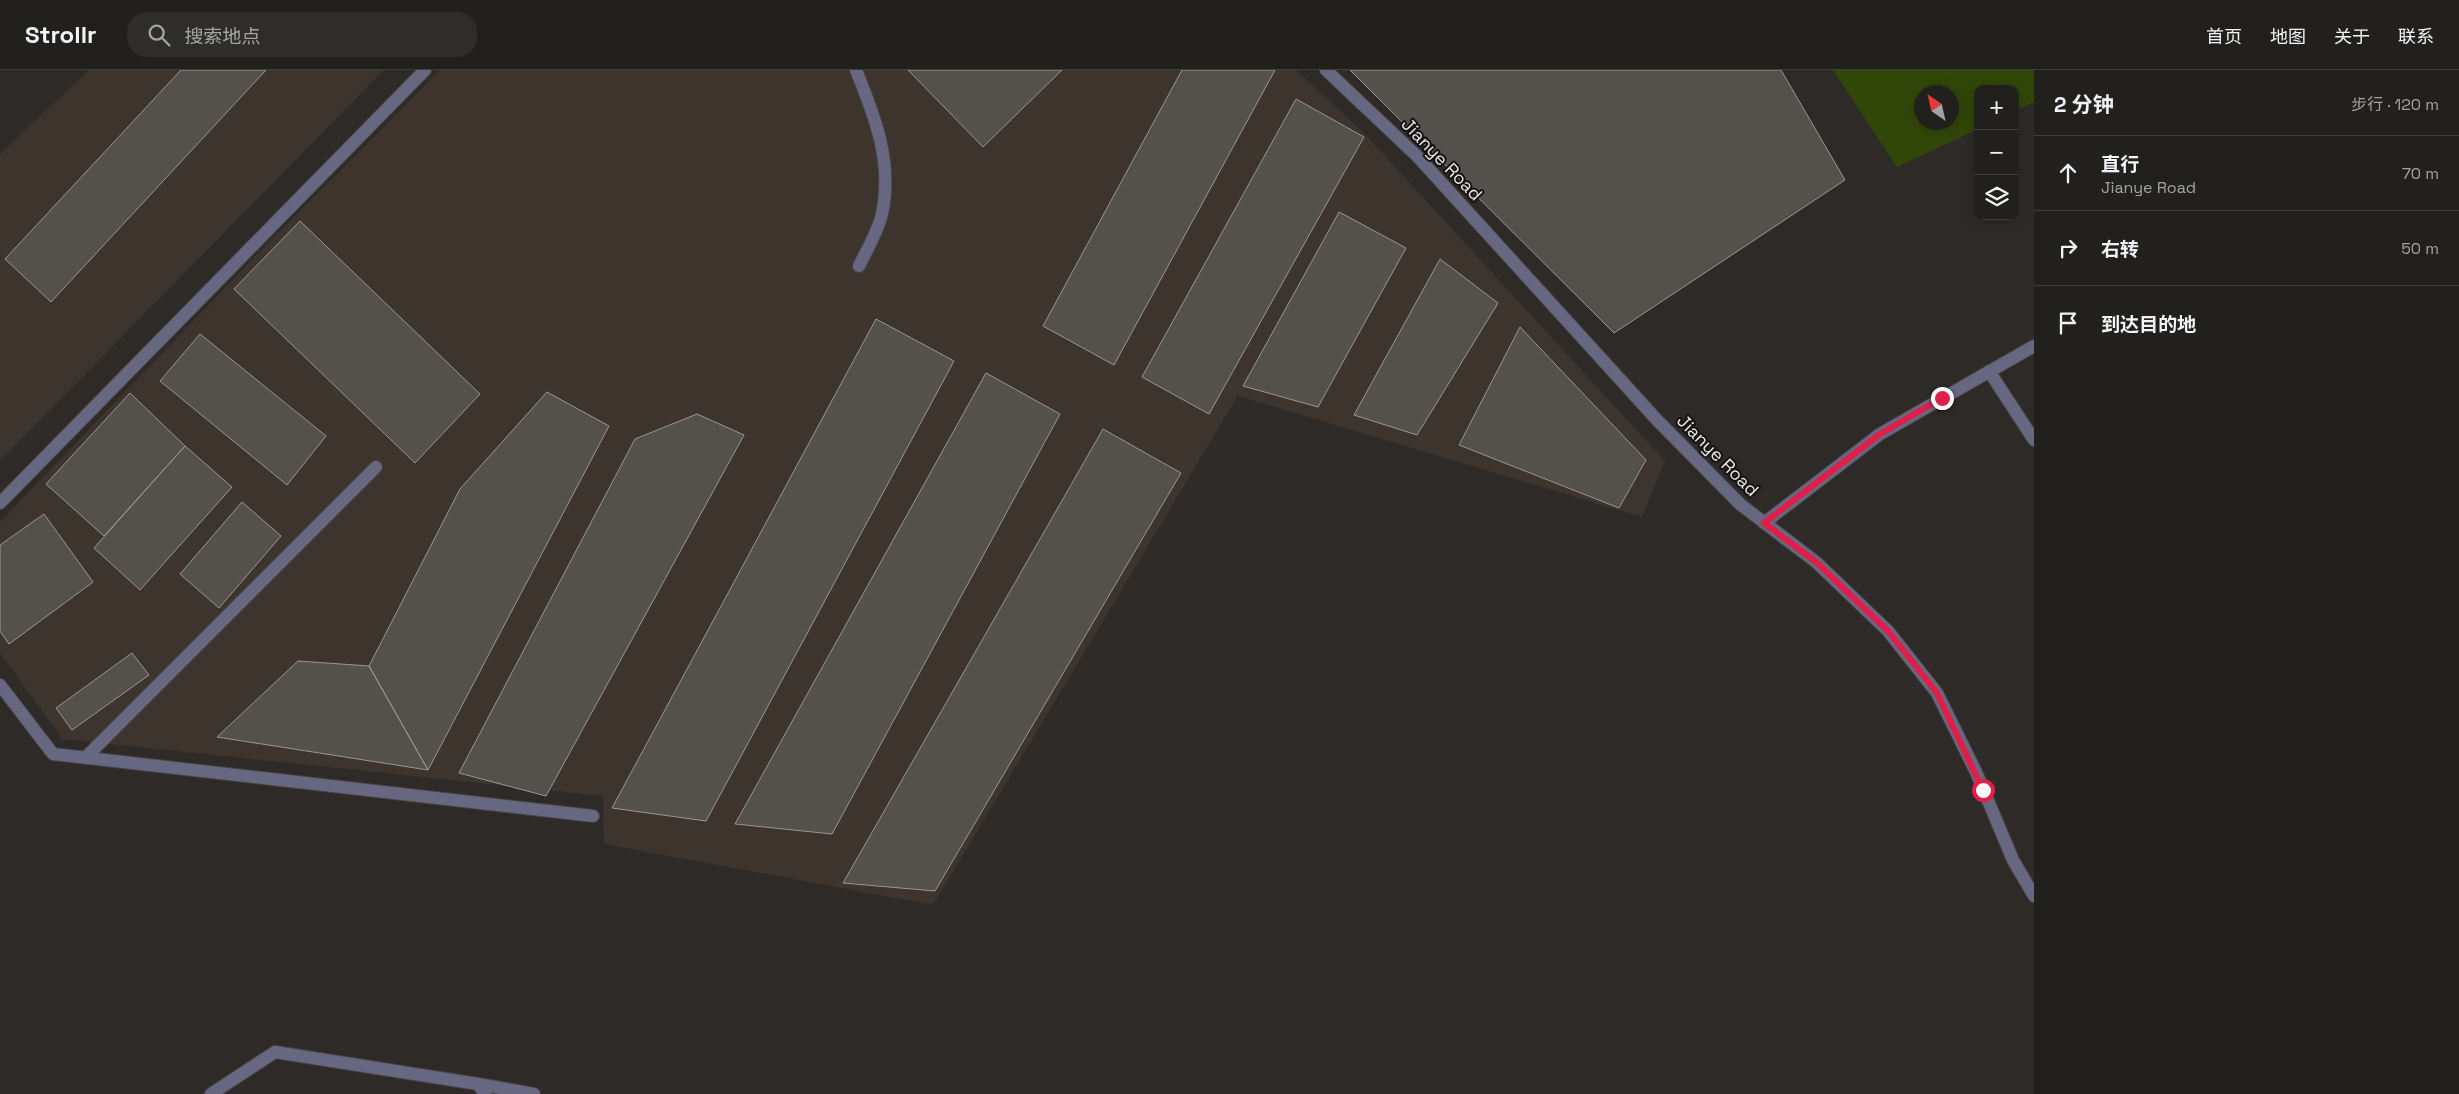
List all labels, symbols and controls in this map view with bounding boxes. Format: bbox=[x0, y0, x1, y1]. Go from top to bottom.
search box bbox=[127, 12, 477, 57]
text: Strollr bbox=[25, 19, 97, 50]
icon: search bbox=[145, 21, 173, 49]
text: 搜索地点 bbox=[185, 24, 261, 49]
text: 首页 bbox=[2206, 25, 2242, 48]
text: 地图 bbox=[2270, 25, 2306, 48]
text: 关于 bbox=[2334, 25, 2370, 48]
text: 联系 bbox=[2398, 25, 2434, 48]
north arrow bbox=[1914, 85, 1959, 130]
map controls bbox=[1974, 85, 2019, 220]
button: + bbox=[1974, 85, 2019, 130]
text: 2 分钟 bbox=[2054, 91, 2114, 118]
text: 步行 · 120 m bbox=[2351, 94, 2439, 115]
street label: Jianye Road bbox=[1397, 113, 1487, 205]
button: − bbox=[1974, 130, 2019, 175]
text: 直行 bbox=[2101, 152, 2139, 177]
icon: ahead bbox=[2054, 159, 2082, 187]
text: 70 m bbox=[2402, 163, 2439, 184]
button: layers bbox=[1974, 175, 2019, 220]
text: Jianye Road bbox=[2101, 177, 2196, 198]
icon: right bbox=[2054, 234, 2082, 262]
text: 右转 bbox=[2101, 237, 2139, 262]
text: 50 m bbox=[2401, 238, 2439, 259]
icon: arrive bbox=[2054, 309, 2082, 337]
text: 到达目的地 bbox=[2101, 312, 2196, 337]
route end bbox=[1931, 387, 1954, 410]
street label: Jianye Road bbox=[1672, 409, 1764, 501]
route start bbox=[1972, 779, 1995, 802]

